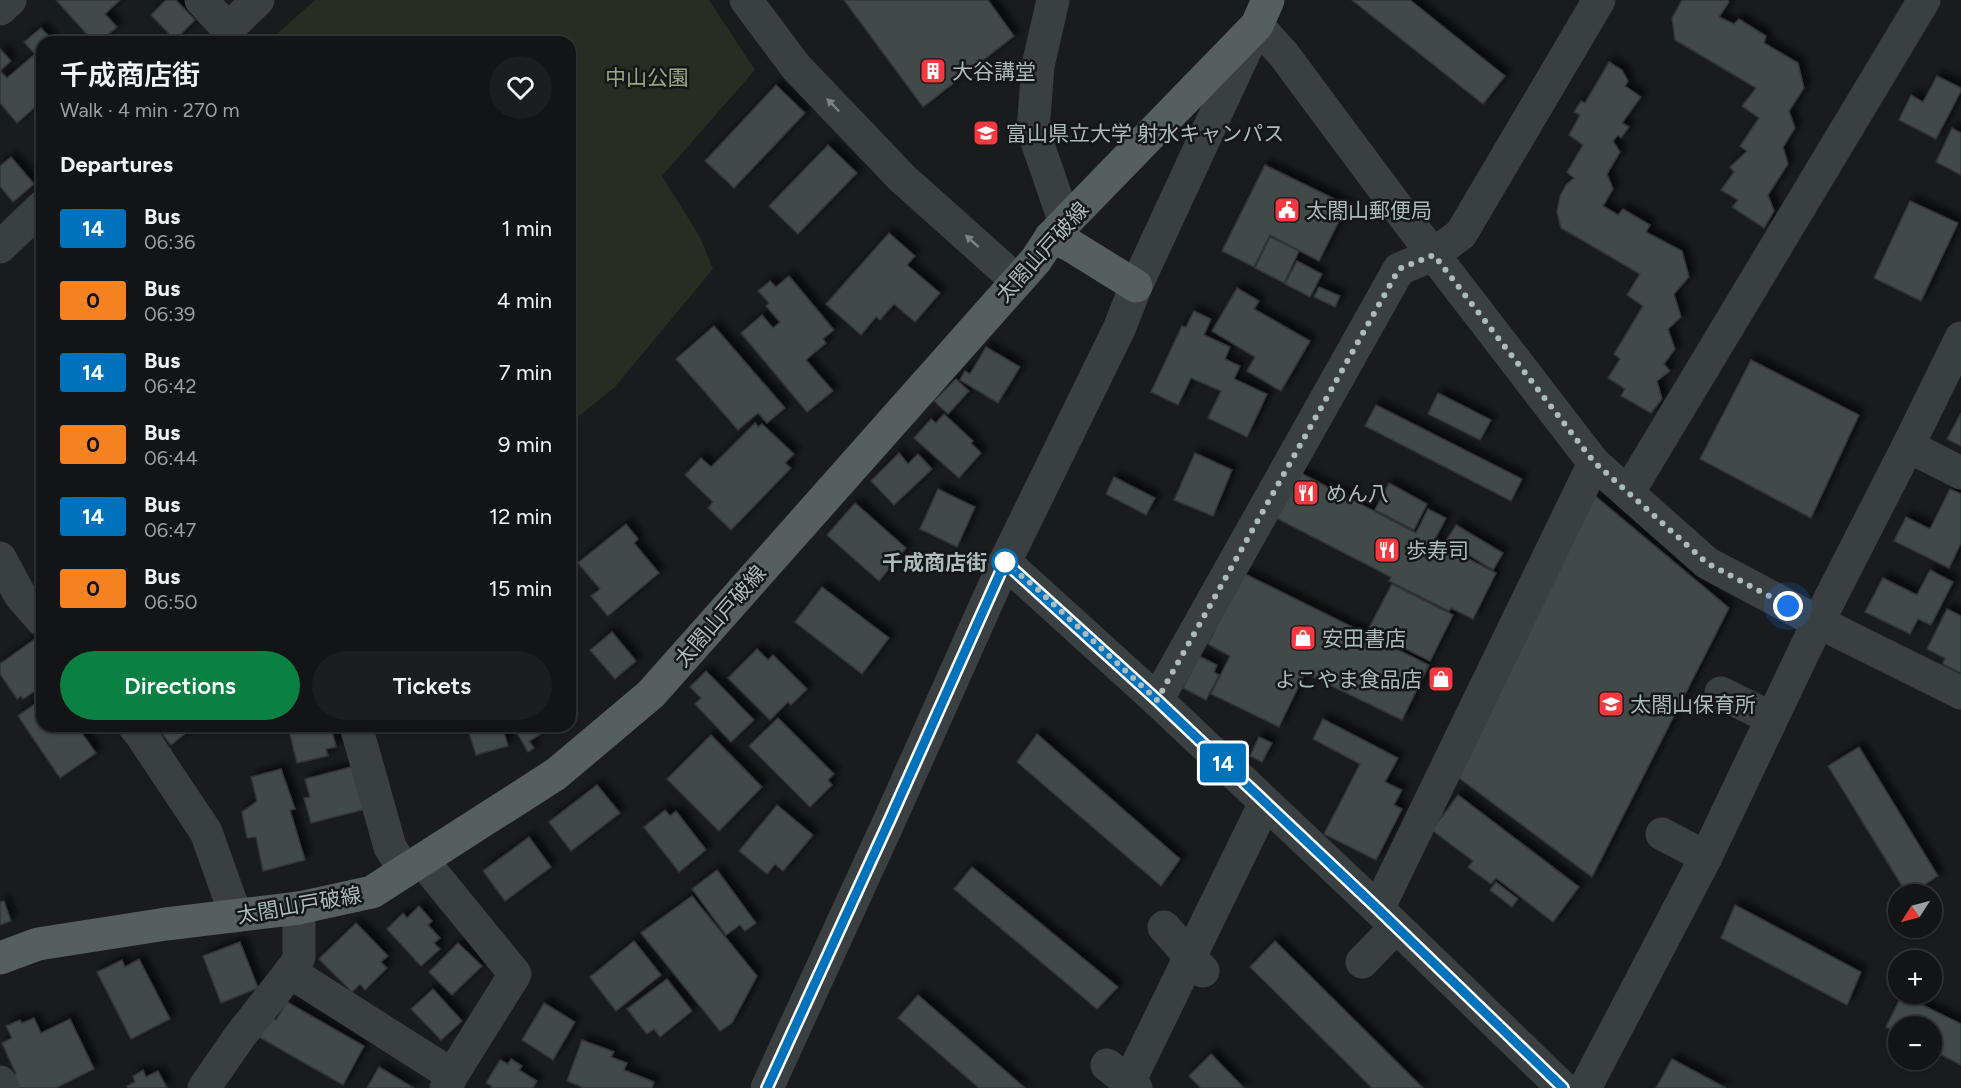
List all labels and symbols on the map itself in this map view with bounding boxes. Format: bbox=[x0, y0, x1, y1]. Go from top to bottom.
building icon: 大谷講堂 bbox=[918, 56, 948, 86]
place label: 大谷講堂 bbox=[952, 59, 1036, 84]
park label: 中山公園 bbox=[605, 65, 689, 90]
one-way arrow bbox=[826, 98, 840, 113]
school or university icon: 富山県立大学 射水キャンパス bbox=[971, 118, 1001, 148]
place label: 富山県立大学 射水キャンパス bbox=[1006, 121, 1284, 146]
public building icon: 太閤山郵便局 bbox=[1272, 195, 1302, 225]
street label: 太閤山戸破線 bbox=[991, 197, 1093, 307]
place label: 太閤山郵便局 bbox=[1306, 198, 1432, 223]
one-way arrow bbox=[965, 234, 980, 248]
restaurant icon: めん八 bbox=[1291, 478, 1321, 508]
place label: めん八 bbox=[1326, 481, 1389, 506]
restaurant icon: 歩寿司 bbox=[1372, 535, 1402, 565]
place label: 歩寿司 bbox=[1406, 538, 1469, 563]
marker: 千成商店街 bbox=[992, 549, 1018, 575]
place label: 千成商店街 bbox=[882, 550, 987, 575]
street label: 太閤山戸破線 bbox=[669, 560, 771, 672]
your location bbox=[1773, 591, 1803, 621]
shop icon: 安田書店 bbox=[1288, 623, 1318, 653]
place label: 安田書店 bbox=[1322, 626, 1406, 651]
shop icon: よこやま食品店 bbox=[1426, 664, 1456, 694]
place label: よこやま食品店 bbox=[1275, 667, 1422, 692]
school or university icon: 太閤山保育所 bbox=[1596, 689, 1626, 719]
place label: 太閤山保育所 bbox=[1630, 692, 1756, 717]
line badge: 14 bbox=[1196, 744, 1250, 783]
street label: 太閤山戸破線 bbox=[235, 882, 363, 928]
north arrow bbox=[1888, 884, 1942, 938]

